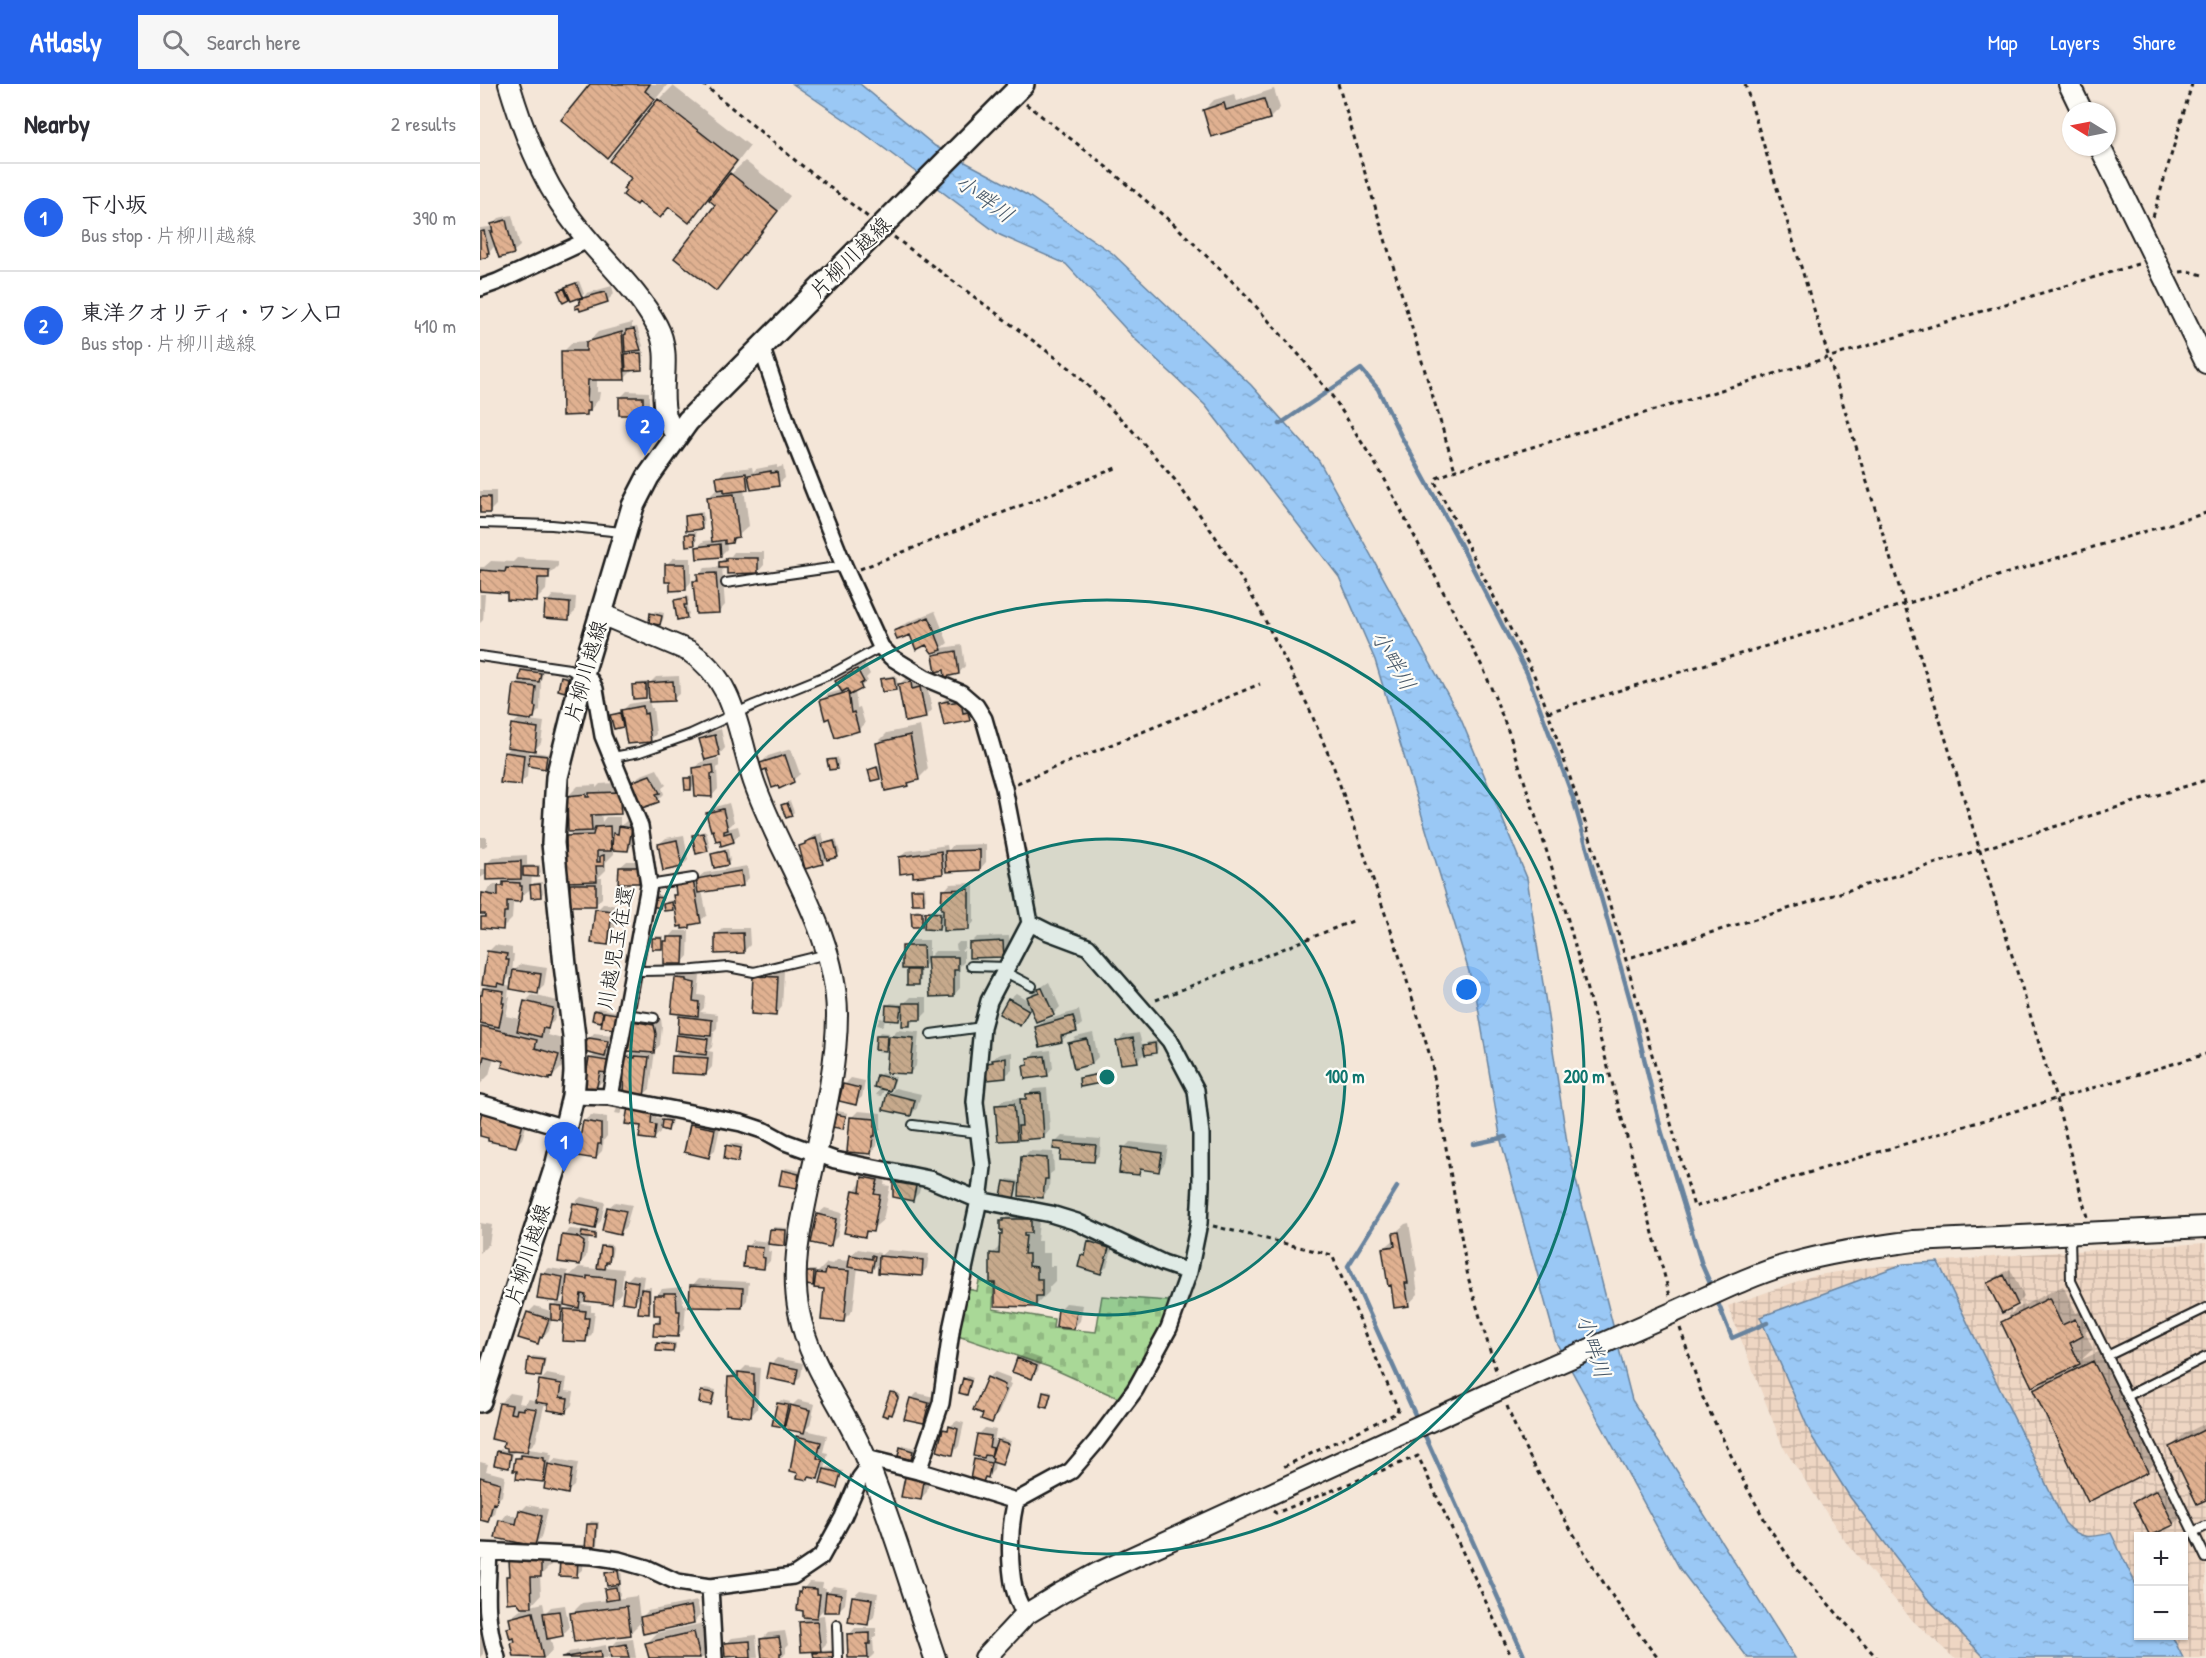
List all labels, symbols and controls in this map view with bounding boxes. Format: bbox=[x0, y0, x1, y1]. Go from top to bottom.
search box bbox=[138, 15, 558, 69]
text: Atlasly bbox=[30, 23, 102, 61]
icon: search bbox=[159, 26, 192, 59]
text: Search here bbox=[207, 27, 301, 57]
text: Map bbox=[1988, 28, 2017, 57]
text: Layers bbox=[2050, 28, 2100, 57]
text: Share bbox=[2133, 28, 2176, 57]
north arrow bbox=[2062, 102, 2116, 156]
text: Nearby bbox=[24, 106, 90, 141]
text: 2 results bbox=[391, 110, 456, 137]
water label: 小畔川 bbox=[949, 166, 1021, 230]
text: 下小坂 bbox=[81, 189, 147, 219]
text: 1 bbox=[40, 204, 47, 231]
text: 390 m bbox=[413, 204, 456, 231]
street label: 片柳川越線 bbox=[803, 210, 897, 304]
text: Bus stop · 片柳川越線 bbox=[81, 221, 256, 248]
text: 東洋クオリティ・ワン入口 bbox=[81, 297, 344, 327]
text: 2 bbox=[39, 312, 48, 339]
text: 410 m bbox=[414, 312, 456, 339]
text: Bus stop · 片柳川越線 bbox=[81, 329, 256, 356]
pin: 2 bbox=[626, 406, 664, 456]
street label: 片柳川越線 bbox=[557, 617, 613, 725]
water label: 小畔川 bbox=[1365, 624, 1423, 696]
street label: 川越児玉往還 bbox=[590, 883, 640, 1013]
your location bbox=[1452, 975, 1481, 1004]
text: 100 m bbox=[1325, 1064, 1365, 1089]
text: 200 m bbox=[1564, 1064, 1604, 1089]
centre of rings bbox=[1097, 1067, 1117, 1087]
pin: 1 bbox=[544, 1122, 584, 1172]
street label: 片柳川越線 bbox=[497, 1200, 557, 1308]
water label: 小畔川 bbox=[1570, 1310, 1618, 1382]
map controls bbox=[2134, 1532, 2188, 1640]
button: + bbox=[2134, 1532, 2188, 1586]
button: − bbox=[2134, 1586, 2188, 1640]

